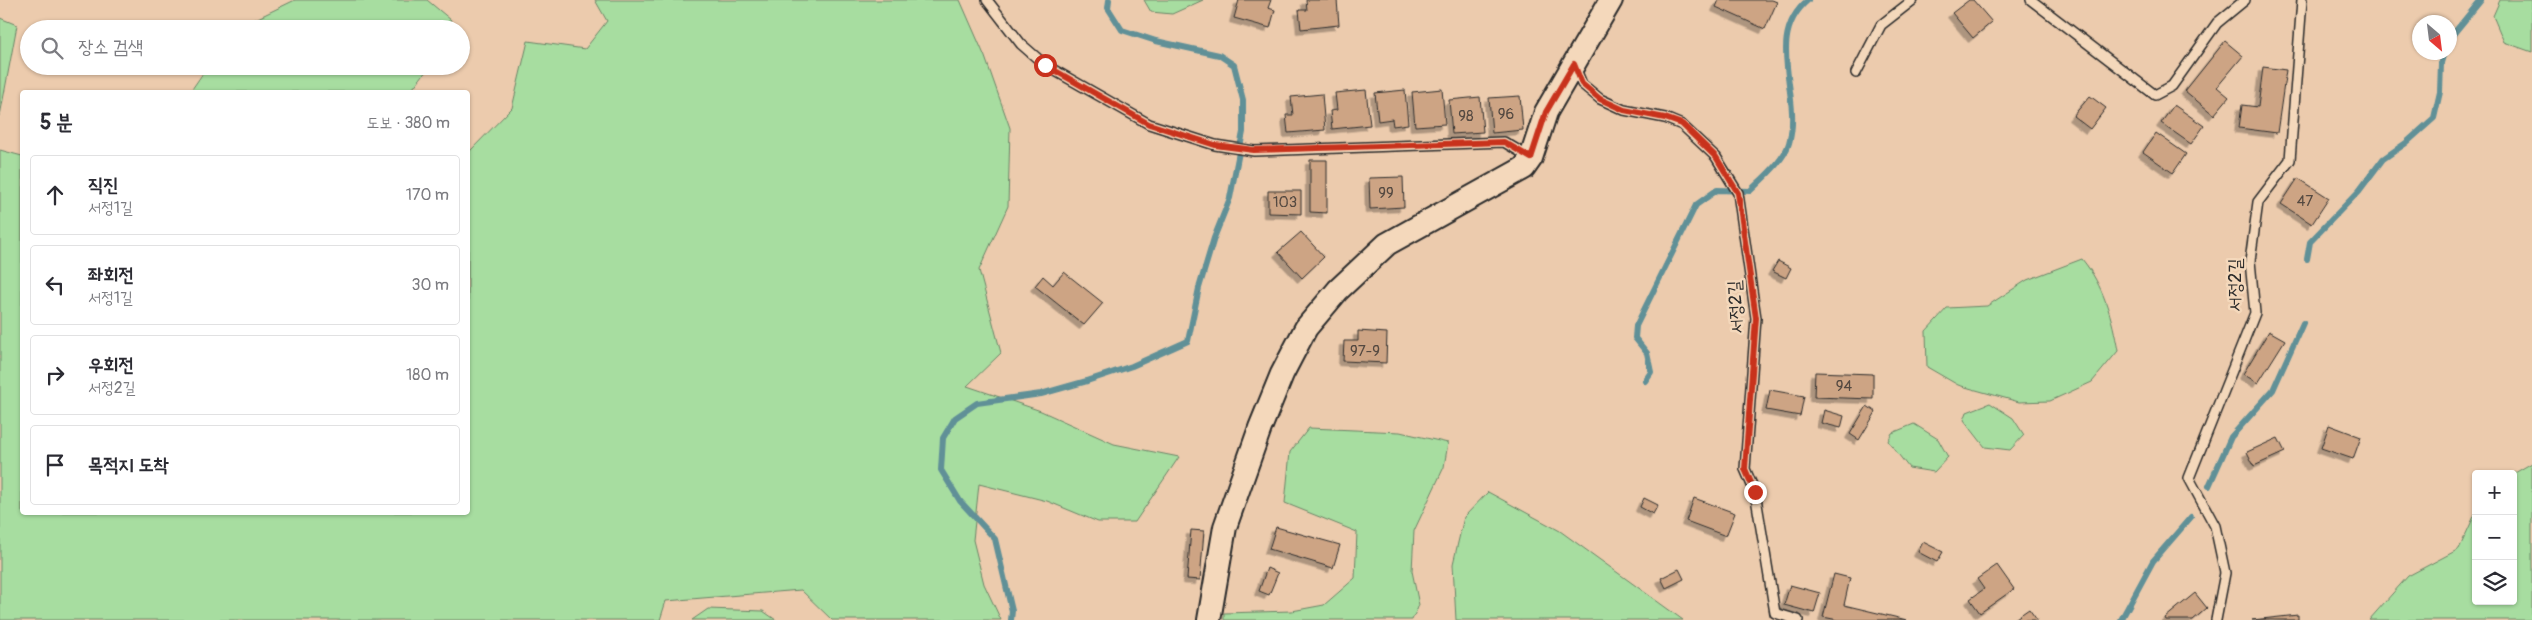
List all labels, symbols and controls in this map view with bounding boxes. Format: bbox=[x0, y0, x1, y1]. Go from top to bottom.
north arrow bbox=[2412, 15, 2457, 60]
search box bbox=[20, 20, 470, 75]
icon: search bbox=[38, 34, 66, 62]
text: 장소 검색 bbox=[78, 35, 143, 59]
route start bbox=[1034, 54, 1057, 77]
house number: 96 bbox=[1498, 105, 1514, 124]
house number: 98 bbox=[1458, 107, 1474, 126]
text: 5 분 bbox=[40, 109, 73, 136]
text: 도보 · 380 m bbox=[367, 113, 450, 133]
text: 직진 bbox=[88, 173, 119, 197]
icon: ahead bbox=[41, 181, 69, 209]
house number: 99 bbox=[1378, 184, 1394, 203]
text: 170 m bbox=[406, 185, 449, 205]
house number: 47 bbox=[2297, 192, 2313, 211]
house number: 103 bbox=[1273, 193, 1297, 212]
text: 서정1길 bbox=[88, 198, 133, 218]
street label: 서정2길 bbox=[2224, 258, 2247, 312]
text: 좌회전 bbox=[88, 263, 134, 287]
icon: left bbox=[41, 271, 69, 299]
text: 30 m bbox=[411, 275, 449, 295]
street label: 서정2길 bbox=[1723, 279, 1749, 334]
text: 서정1길 bbox=[88, 288, 133, 308]
house number: 97-9 bbox=[1350, 342, 1380, 361]
text: 우회전 bbox=[88, 353, 134, 377]
icon: right bbox=[41, 361, 69, 389]
text: 180 m bbox=[406, 365, 449, 385]
house number: 94 bbox=[1836, 377, 1853, 396]
text: 서정2길 bbox=[88, 378, 136, 398]
icon: arrive bbox=[41, 451, 69, 479]
text: 목적지 도착 bbox=[88, 453, 169, 477]
map controls bbox=[2472, 470, 2517, 605]
button: + bbox=[2472, 470, 2517, 515]
route end bbox=[1744, 481, 1767, 504]
button: − bbox=[2472, 515, 2517, 560]
button: layers bbox=[2472, 560, 2517, 605]

